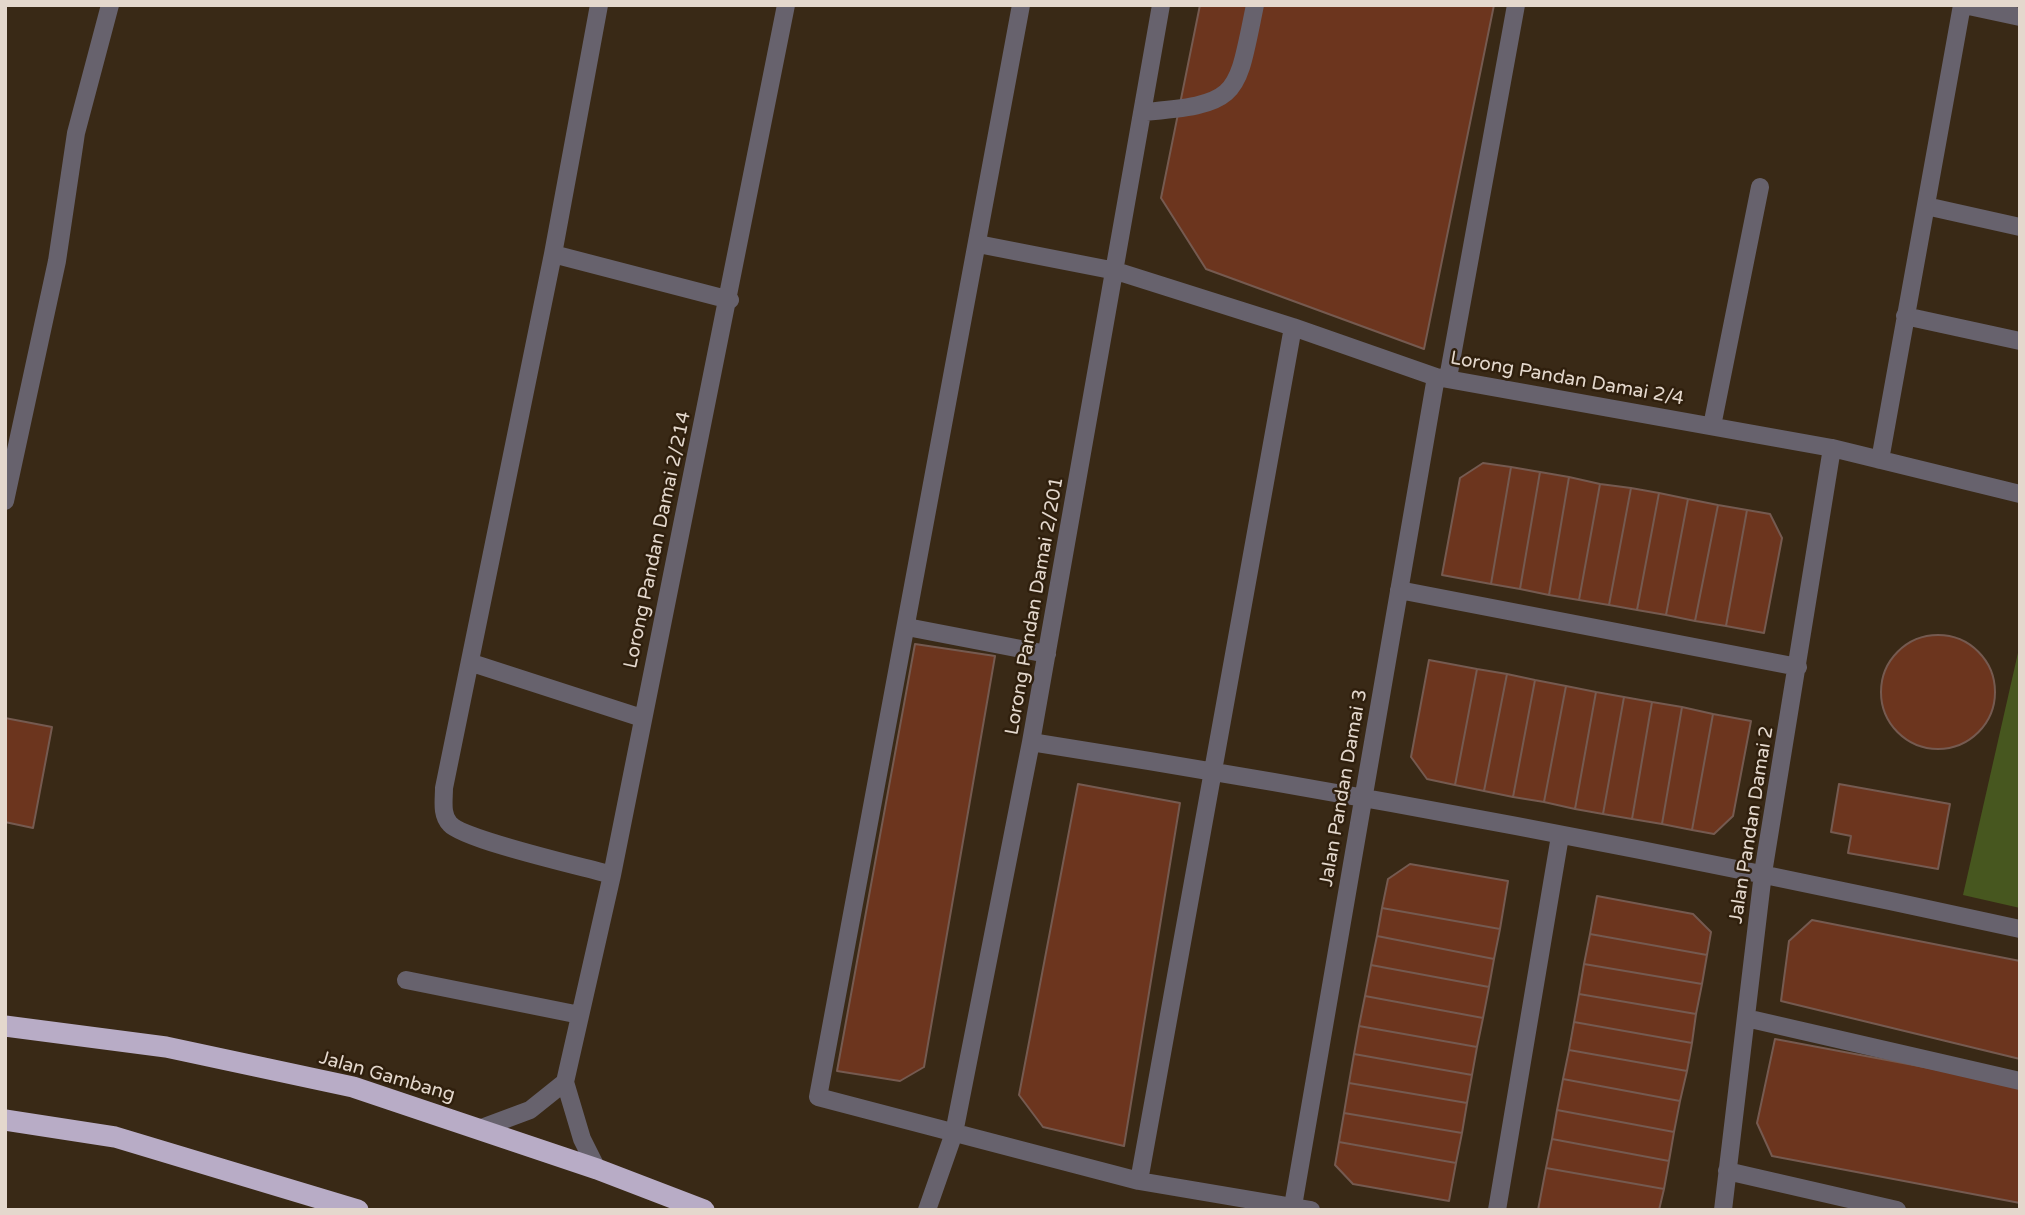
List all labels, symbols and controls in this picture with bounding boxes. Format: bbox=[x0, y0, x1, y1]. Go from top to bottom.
street label: Lorong Pandan Damai 2/4 bbox=[1448, 347, 1686, 411]
street label: Lorong Pandan Damai 2/214 bbox=[620, 410, 696, 670]
street label: Lorong Pandan Damai 2/201 bbox=[1001, 475, 1069, 737]
street label: Jalan Pandan Damai 3 bbox=[1315, 688, 1373, 888]
street label: Jalan Pandan Damai 2 bbox=[1725, 725, 1779, 925]
street label: Jalan Gambang bbox=[316, 1047, 458, 1107]

